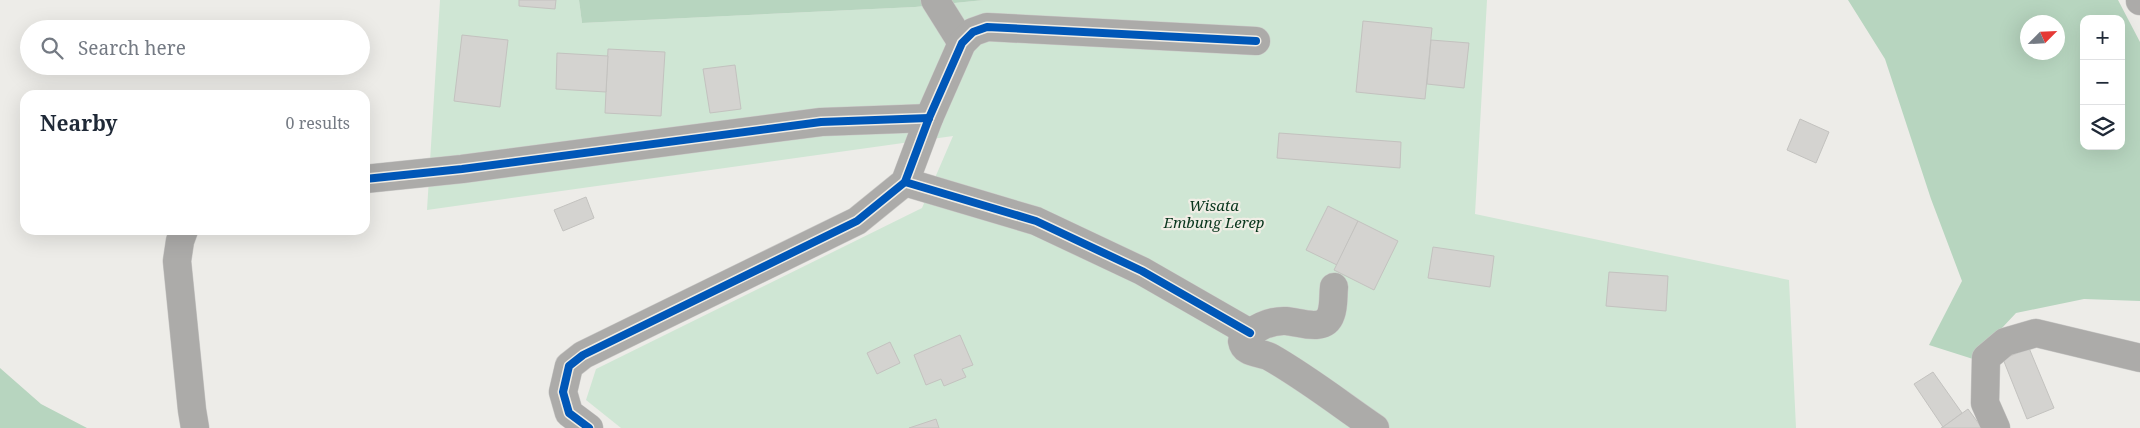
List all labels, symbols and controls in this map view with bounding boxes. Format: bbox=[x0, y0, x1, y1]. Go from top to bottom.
north arrow bbox=[2020, 15, 2065, 60]
map controls bbox=[2080, 15, 2125, 150]
button: + bbox=[2080, 15, 2125, 60]
search box bbox=[20, 20, 370, 75]
icon: search bbox=[38, 34, 66, 62]
text: Search here bbox=[78, 35, 186, 61]
button: − bbox=[2080, 60, 2125, 105]
button: layers bbox=[2080, 105, 2125, 150]
text: Nearby bbox=[40, 109, 118, 137]
text: 0 results bbox=[286, 112, 350, 134]
park label: Wisata Embung Lerep bbox=[1163, 195, 1265, 232]

